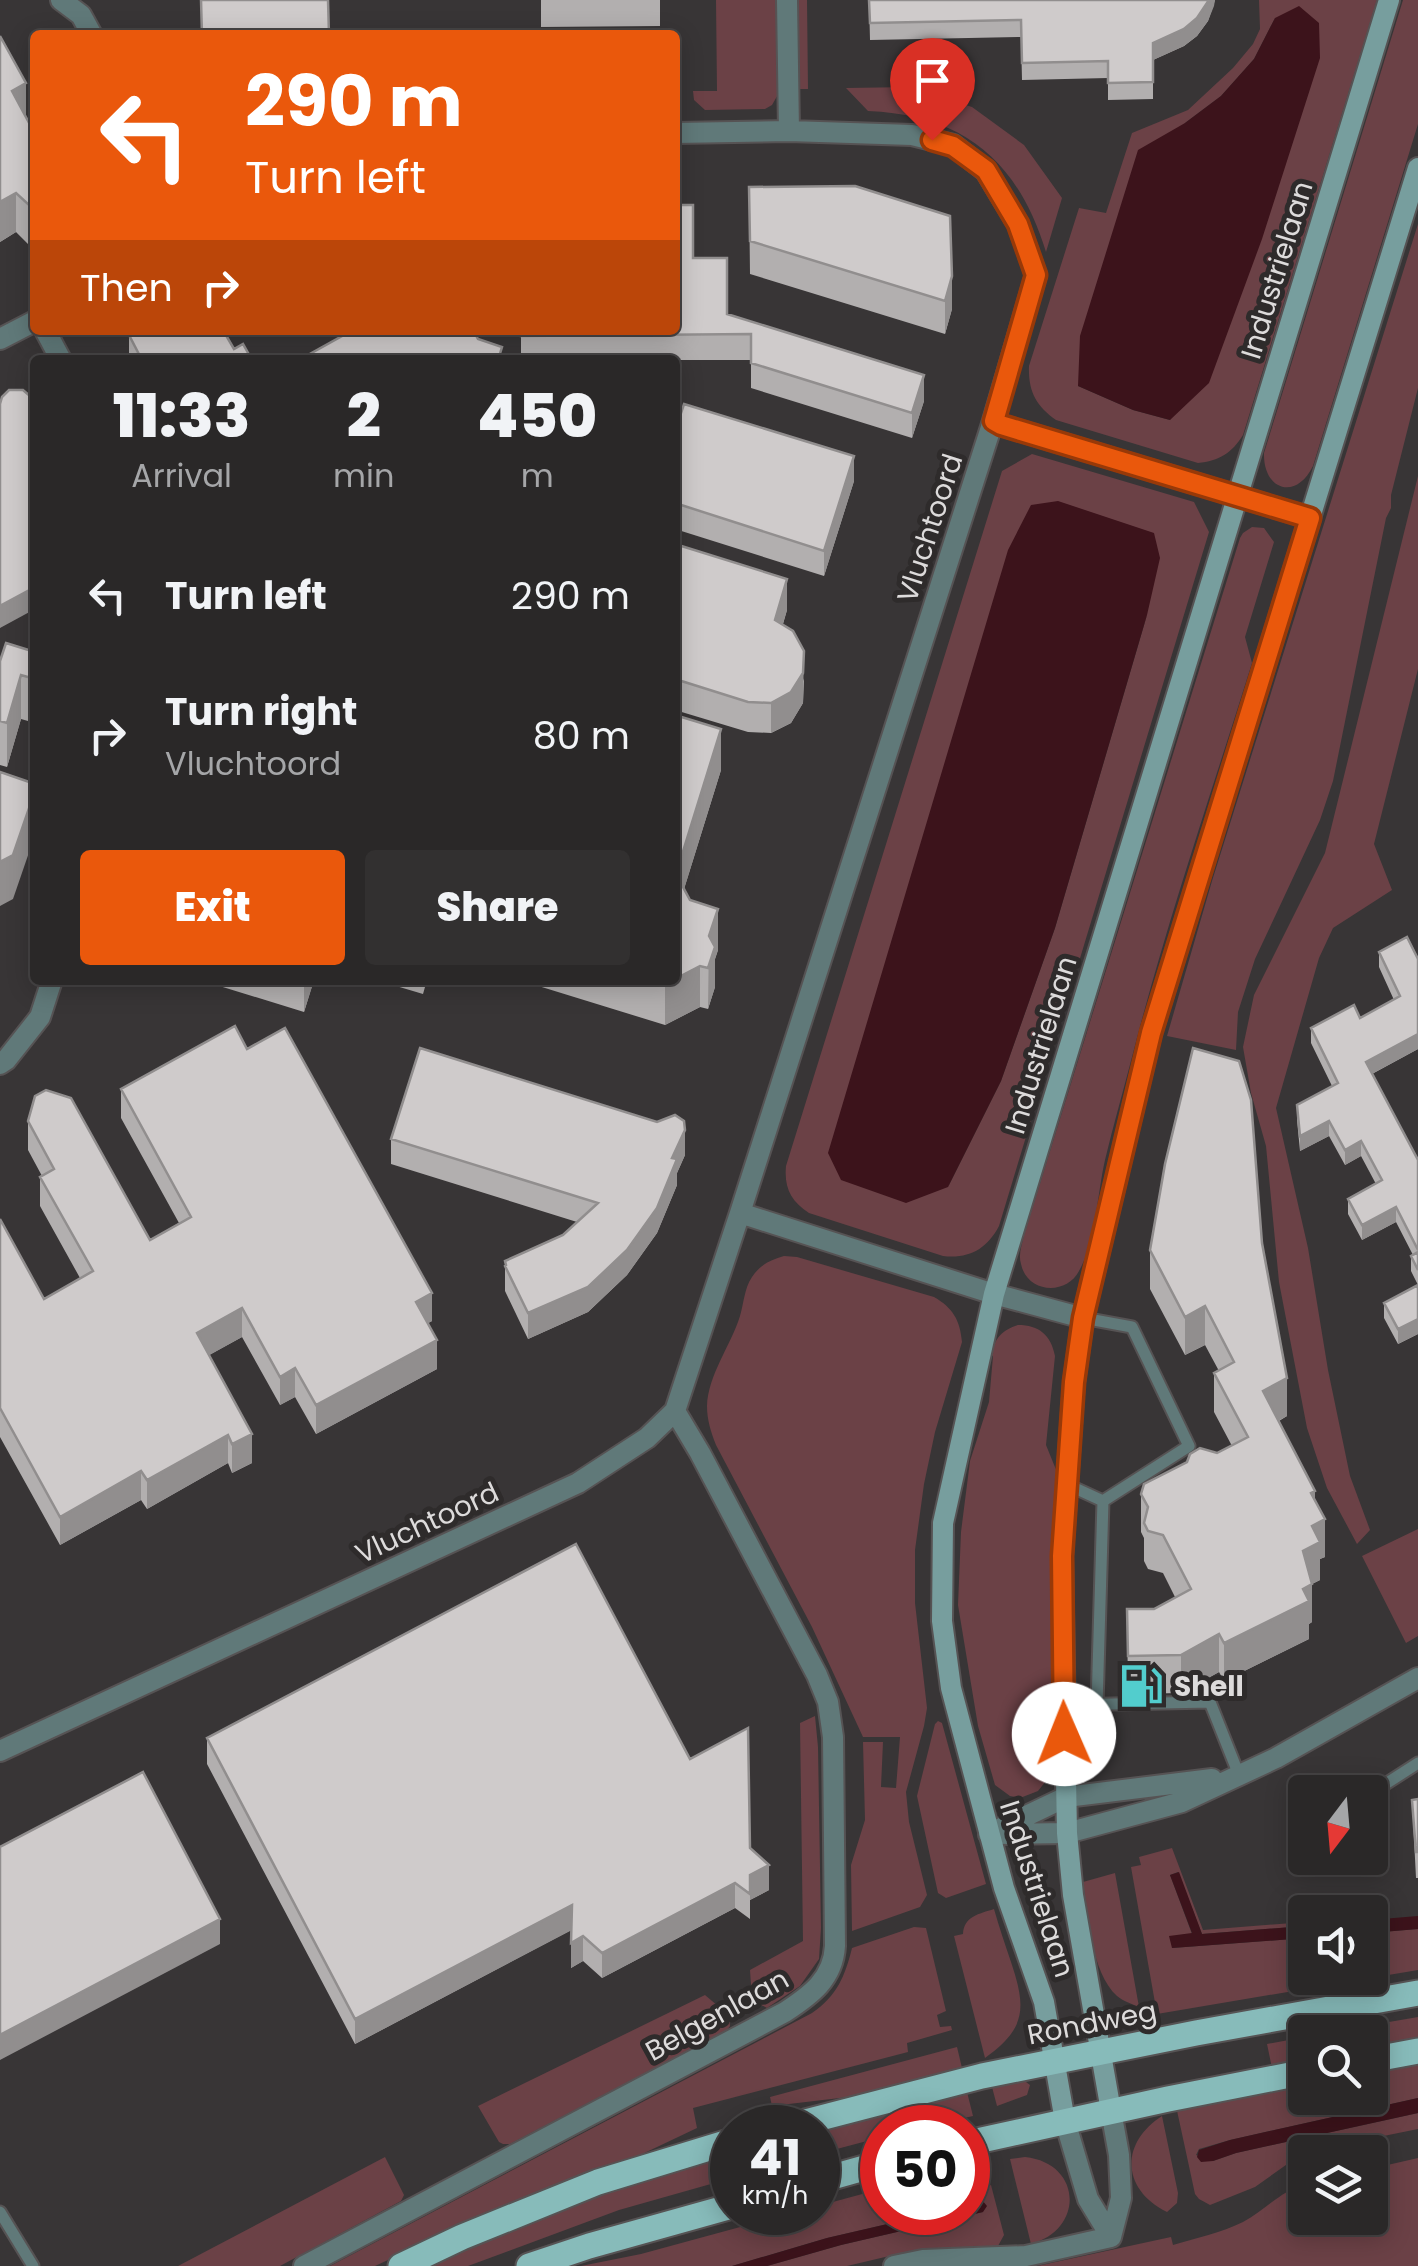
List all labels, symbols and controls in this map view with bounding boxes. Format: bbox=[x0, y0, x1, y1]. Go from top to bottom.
pin bbox=[890, 38, 975, 141]
text: 290 m bbox=[245, 52, 463, 151]
icon: arrive bbox=[905, 53, 960, 108]
icon: left bbox=[80, 70, 210, 200]
text: Turn left bbox=[245, 146, 426, 209]
street label: Industrielaan bbox=[1231, 176, 1323, 364]
icon: right bbox=[193, 260, 248, 315]
text: Then bbox=[80, 261, 173, 314]
text: 11:33 bbox=[113, 374, 250, 458]
text: 2 bbox=[347, 374, 381, 458]
text: 450 bbox=[477, 374, 597, 458]
street label: Vluchtoord bbox=[888, 449, 972, 607]
text: Arrival bbox=[131, 453, 232, 498]
text: min bbox=[333, 453, 394, 498]
text: m bbox=[521, 453, 554, 498]
icon: left bbox=[80, 568, 135, 623]
text: Turn left bbox=[165, 569, 327, 622]
text: 290 m bbox=[511, 569, 630, 622]
text: Turn right bbox=[165, 685, 357, 738]
icon: right bbox=[80, 708, 135, 763]
text: 80 m bbox=[533, 709, 630, 762]
text: Vluchtoord bbox=[165, 741, 341, 786]
button: Exit bbox=[80, 850, 345, 965]
button: Share bbox=[365, 850, 630, 965]
street label: Industrielaan bbox=[995, 951, 1087, 1139]
street label: Vluchtoord bbox=[349, 1473, 505, 1573]
fuel station icon: Shell bbox=[1117, 1662, 1165, 1710]
place label: Shell bbox=[1174, 1667, 1244, 1706]
position arrow bbox=[1012, 1682, 1116, 1786]
north arrow bbox=[1288, 1775, 1388, 1875]
map controls bbox=[1288, 1775, 1388, 2235]
street label: Industrielaan bbox=[990, 1796, 1084, 1982]
button: sound bbox=[1288, 1895, 1388, 1995]
street label: Belgenlaan bbox=[638, 1960, 796, 2070]
street label: Rondweg bbox=[1024, 1991, 1160, 2055]
button: search bbox=[1288, 2015, 1388, 2115]
speed limit sign: 50 bbox=[860, 2105, 990, 2235]
text: 41 bbox=[749, 2122, 801, 2193]
button: layers bbox=[1288, 2135, 1388, 2235]
text: km/h bbox=[742, 2178, 808, 2213]

